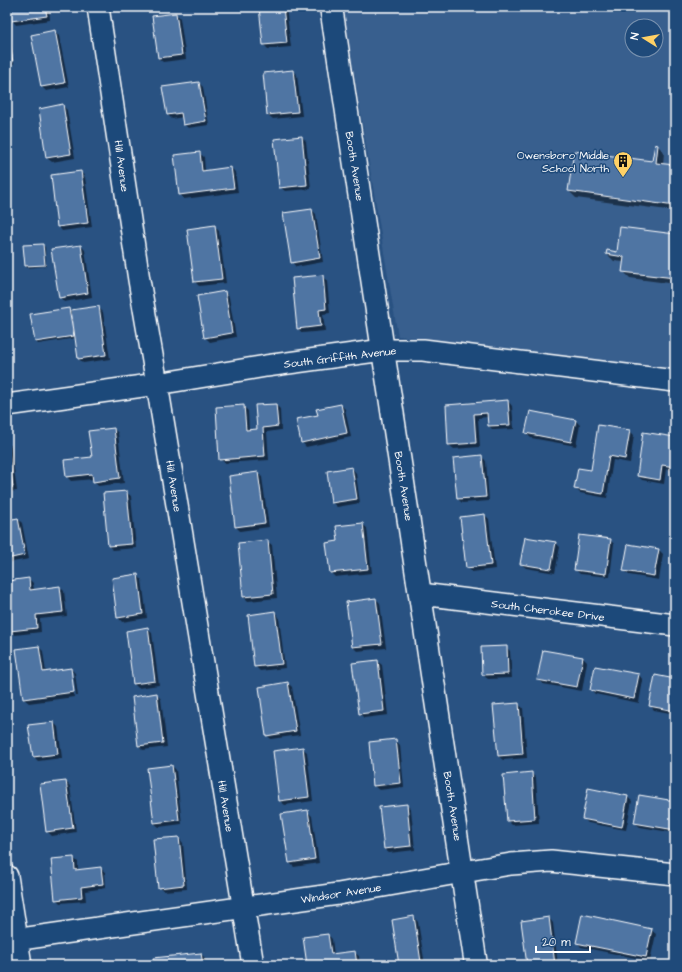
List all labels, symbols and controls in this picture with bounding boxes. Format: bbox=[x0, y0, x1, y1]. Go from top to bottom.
north arrow bbox=[624, 18, 664, 58]
text: N bbox=[627, 31, 643, 41]
street label: Booth Avenue bbox=[342, 130, 367, 202]
street label: Hill Avenue bbox=[110, 139, 133, 193]
place label: Owensboro Middle School North bbox=[517, 148, 610, 176]
building icon: Owensboro Middle School North bbox=[612, 150, 634, 178]
street label: South Griffith Avenue bbox=[283, 343, 397, 372]
street label: Booth Avenue bbox=[391, 450, 416, 522]
street label: Hill Avenue bbox=[162, 459, 185, 513]
street label: South Cherokee Drive bbox=[490, 596, 606, 625]
street label: Booth Avenue bbox=[440, 770, 465, 842]
street label: Hill Avenue bbox=[214, 779, 237, 833]
street label: Windsor Avenue bbox=[300, 880, 382, 907]
scale bar bbox=[536, 928, 590, 954]
text: 20 m bbox=[542, 934, 571, 951]

